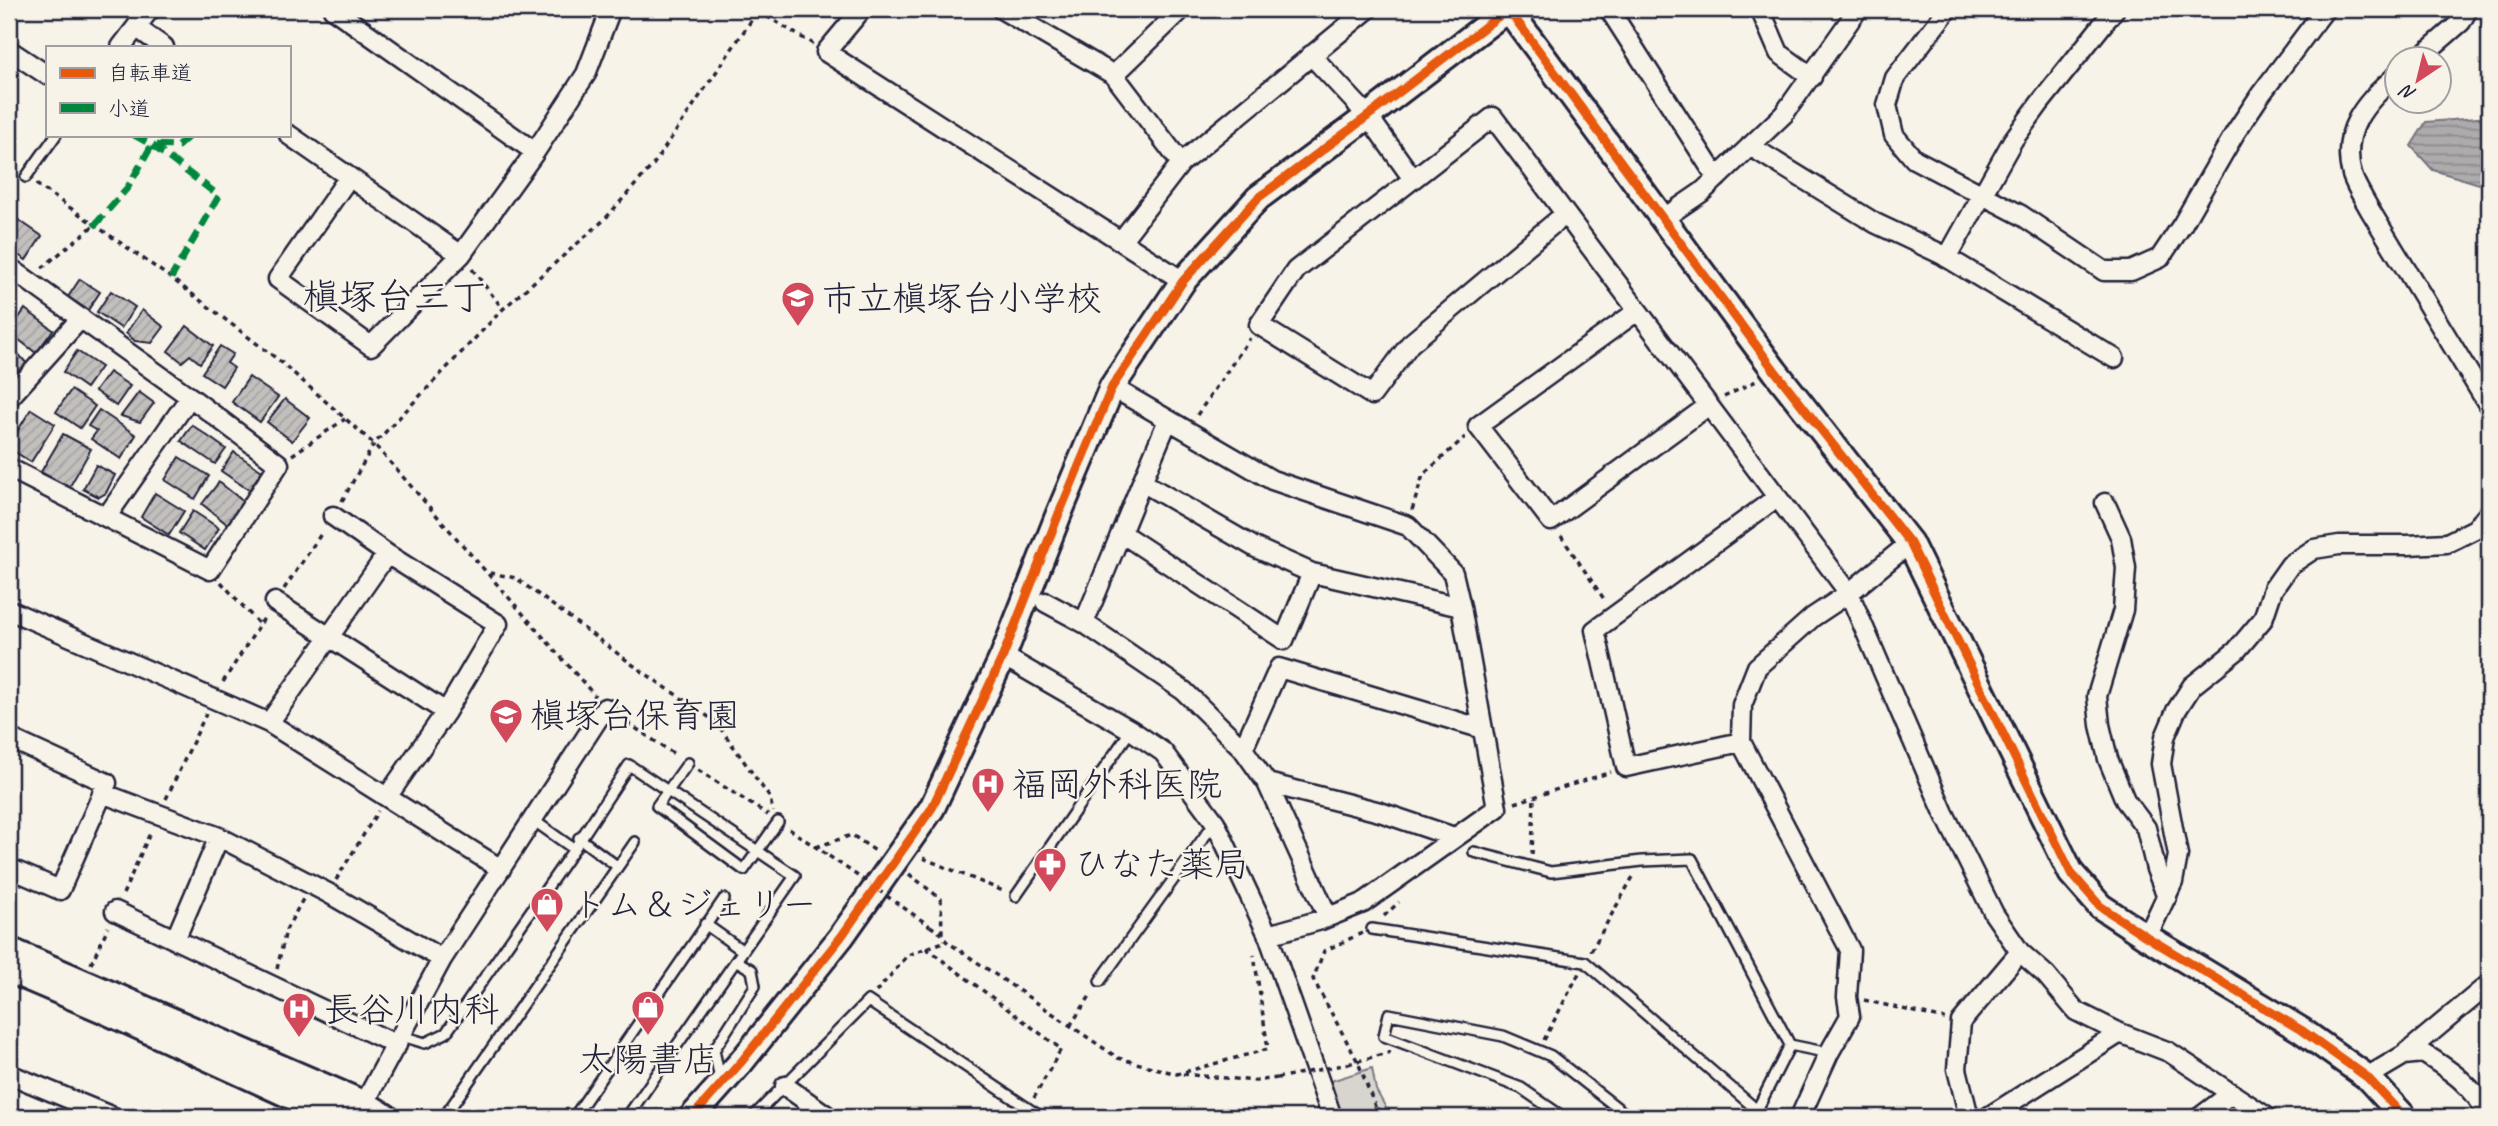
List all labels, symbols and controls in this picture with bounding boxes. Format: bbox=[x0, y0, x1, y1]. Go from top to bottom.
legend bbox=[46, 46, 290, 136]
north arrow bbox=[2382, 46, 2452, 116]
text: 自転車道 bbox=[108, 60, 192, 86]
text: N bbox=[2394, 78, 2421, 106]
text: 小道 bbox=[108, 96, 150, 122]
district label: 槇塚台三丁 bbox=[303, 273, 488, 320]
place label: 市立槇塚台小学校 bbox=[822, 276, 1102, 321]
school or university icon: 市立槇塚台小学校 bbox=[779, 279, 817, 328]
place label: 槇塚台保育園 bbox=[530, 693, 740, 738]
school or university icon: 槇塚台保育園 bbox=[487, 696, 525, 745]
place label: 福岡外科医院 bbox=[1012, 762, 1222, 807]
hospital icon: 福岡外科医院 bbox=[969, 765, 1007, 814]
place label: ひなた薬局 bbox=[1074, 842, 1249, 887]
pharmacy icon: ひなた薬局 bbox=[1031, 845, 1069, 894]
place label: トム＆ジェリー bbox=[572, 882, 817, 927]
shop icon: トム＆ジェリー bbox=[528, 885, 566, 934]
place label: 長谷川内科 bbox=[324, 987, 499, 1032]
shop icon: 太陽書店 bbox=[629, 988, 667, 1037]
hospital icon: 長谷川内科 bbox=[280, 990, 318, 1039]
place label: 太陽書店 bbox=[578, 1037, 718, 1082]

